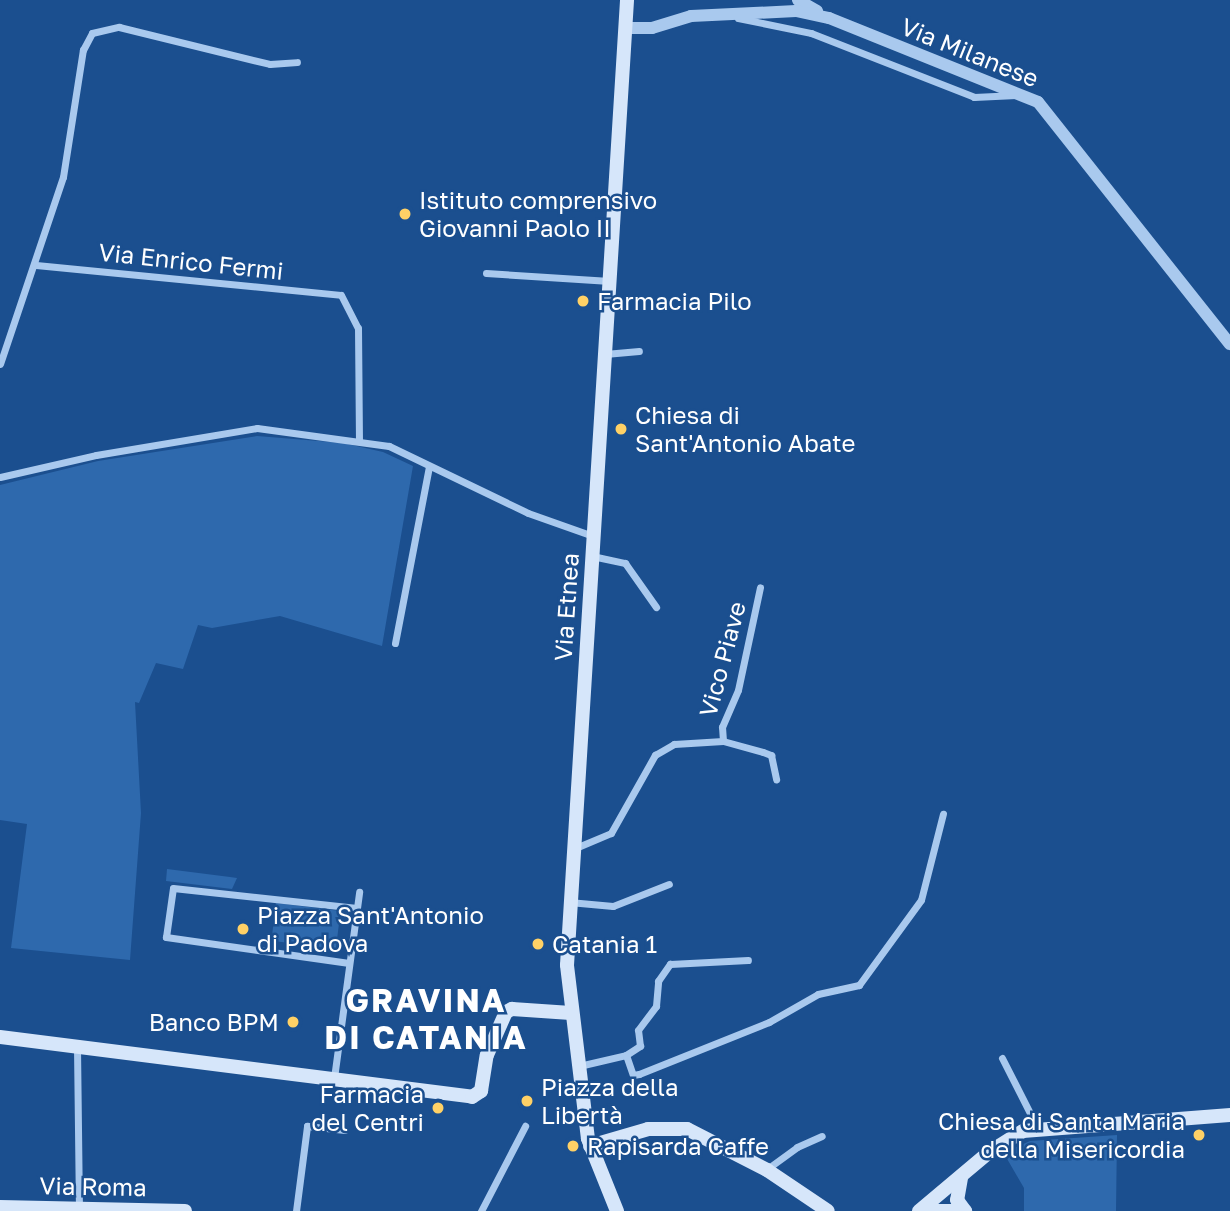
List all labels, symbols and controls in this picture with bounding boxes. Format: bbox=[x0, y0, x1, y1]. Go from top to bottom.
street label: Via Milanese bbox=[897, 11, 1043, 93]
place label: Istituto comprensivo Giovanni Paolo II bbox=[419, 186, 657, 242]
marker: Istituto comprensivo Giovanni Paolo II bbox=[397, 206, 413, 222]
street label: Via Enrico Fermi bbox=[97, 237, 285, 285]
place label: Farmacia Pilo bbox=[597, 287, 752, 315]
marker: Farmacia Pilo bbox=[575, 293, 591, 309]
place label: Chiesa di Sant'Antonio Abate bbox=[635, 401, 856, 457]
marker: Chiesa di Sant'Antonio Abate bbox=[613, 421, 629, 437]
street label: Via Etnea bbox=[548, 552, 584, 662]
street label: Vico Piave bbox=[693, 598, 751, 720]
place label: Piazza Sant'Antonio di Padova bbox=[257, 901, 484, 957]
marker: Piazza Sant'Antonio di Padova bbox=[235, 921, 251, 937]
place label: Catania 1 bbox=[552, 930, 657, 958]
marker: Catania 1 bbox=[530, 936, 546, 952]
district label: GRAVINA DI CATANIA bbox=[325, 982, 527, 1057]
place label: Banco BPM bbox=[149, 1008, 279, 1036]
marker: Banco BPM bbox=[285, 1014, 301, 1030]
place label: Piazza della Libertà bbox=[541, 1073, 679, 1129]
place label: Farmacia del Centri bbox=[311, 1080, 424, 1136]
marker: Piazza della Libertà bbox=[519, 1093, 535, 1109]
marker: Farmacia del Centri bbox=[430, 1100, 446, 1116]
place label: Chiesa di Santa Maria della Misericordia bbox=[938, 1107, 1185, 1163]
marker: Chiesa di Santa Maria della Misericordia bbox=[1191, 1127, 1207, 1143]
place label: Rapisarda Caffe bbox=[587, 1132, 769, 1160]
marker: Rapisarda Caffe bbox=[565, 1138, 581, 1154]
street label: Via Roma bbox=[39, 1171, 147, 1201]

